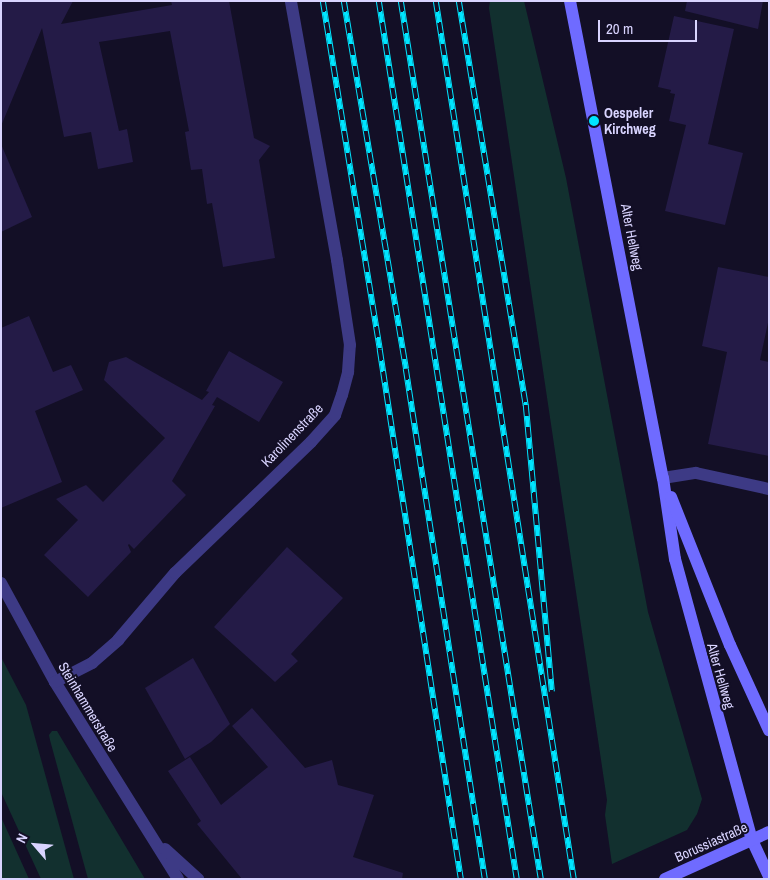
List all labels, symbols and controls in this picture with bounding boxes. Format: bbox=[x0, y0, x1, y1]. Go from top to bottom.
scale bar bbox=[600, 10, 699, 42]
text: 20 m bbox=[606, 18, 633, 39]
place label: Oespeler Kirchweg bbox=[604, 105, 656, 138]
marker: Oespeler Kirchweg bbox=[588, 115, 600, 127]
street label: Alter Hellweg bbox=[617, 202, 647, 272]
street label: Karolinenstraße bbox=[258, 400, 326, 470]
street label: Alter Hellweg bbox=[704, 641, 738, 711]
street label: Steinhammerstraße bbox=[55, 659, 121, 755]
street label: Borussiastraße bbox=[672, 818, 750, 866]
north arrow bbox=[10, 820, 60, 870]
text: N bbox=[12, 830, 32, 846]

